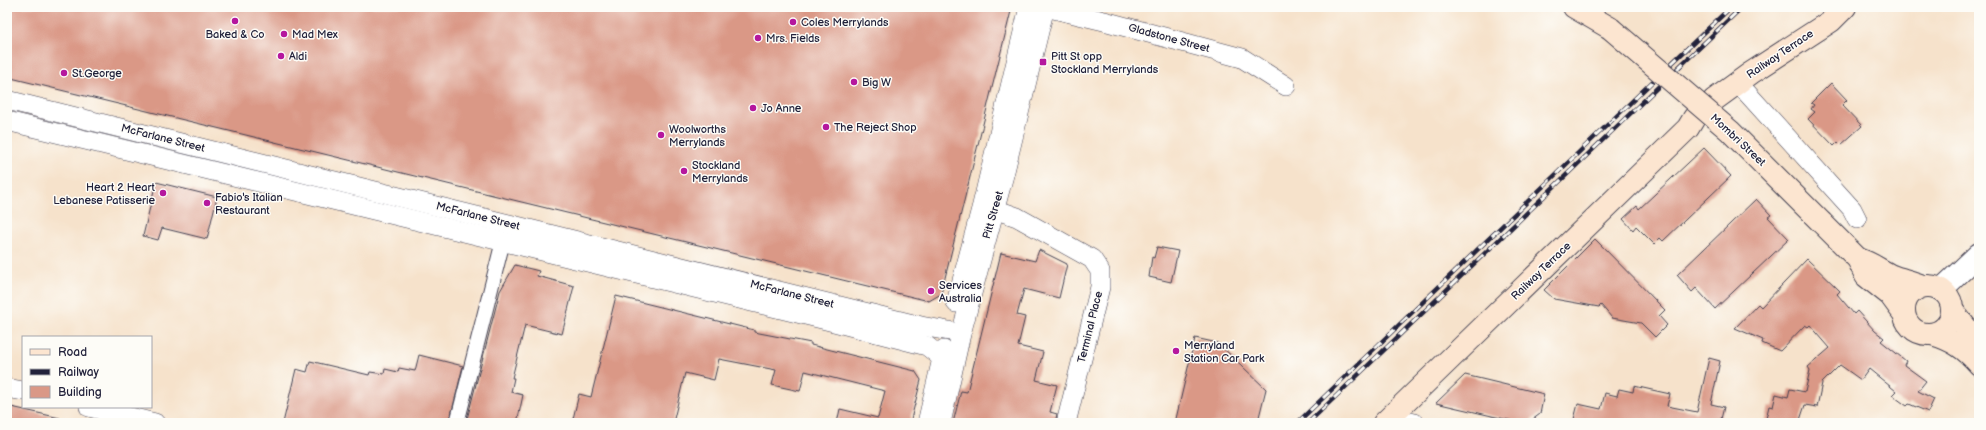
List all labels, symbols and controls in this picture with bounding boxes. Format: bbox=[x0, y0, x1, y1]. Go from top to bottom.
marker: Baked & Co bbox=[230, 16, 240, 26]
place label: Coles Merrylands bbox=[801, 16, 889, 29]
marker: Coles Merrylands bbox=[788, 17, 798, 27]
street label: Gladstone Street bbox=[1127, 21, 1212, 55]
street label: Railway Terrace bbox=[1744, 27, 1816, 81]
place label: Baked & Co bbox=[205, 28, 265, 41]
place label: Mad Mex bbox=[292, 28, 338, 41]
marker: Mad Mex bbox=[279, 29, 289, 39]
place label: Mrs. Fields bbox=[766, 32, 820, 45]
marker: Mrs. Fields bbox=[753, 33, 763, 43]
place label: Aldi bbox=[289, 50, 307, 63]
place label: Pitt St opp Stockland Merrylands bbox=[1051, 50, 1159, 76]
marker: Aldi bbox=[276, 51, 286, 61]
marker: Pitt St opp Stockland Merrylands bbox=[1038, 57, 1048, 67]
place label: St.George bbox=[72, 67, 122, 80]
marker: St.George bbox=[59, 68, 69, 78]
place label: Big W bbox=[862, 76, 891, 89]
marker: Big W bbox=[849, 77, 859, 87]
place label: Jo Anne bbox=[761, 102, 802, 115]
marker: Jo Anne bbox=[748, 103, 758, 113]
street label: Mombri Street bbox=[1708, 111, 1769, 169]
street label: McFarlane Street bbox=[120, 121, 207, 155]
place label: The Reject Shop bbox=[834, 121, 917, 134]
marker: The Reject Shop bbox=[821, 122, 831, 132]
place label: Woolworths Merrylands bbox=[669, 123, 726, 149]
marker: Woolworths Merrylands bbox=[656, 130, 666, 140]
place label: Stockland Merrylands bbox=[692, 159, 749, 185]
marker: Stockland Merrylands bbox=[679, 166, 689, 176]
place label: Heart 2 Heart Lebanese Patisserie bbox=[53, 181, 156, 207]
marker: Heart 2 Heart Lebanese Patisserie bbox=[158, 188, 168, 198]
street label: Pitt Street bbox=[980, 189, 1006, 240]
place label: Fabio's Italian Restaurant bbox=[215, 191, 283, 217]
marker: Fabio's Italian Restaurant bbox=[202, 198, 212, 208]
street label: McFarlane Street bbox=[435, 199, 522, 233]
street label: Railway Terrace bbox=[1508, 239, 1574, 303]
street label: McFarlane Street bbox=[749, 277, 836, 311]
place label: Services Australia bbox=[939, 279, 982, 305]
marker: Services Australia bbox=[926, 286, 936, 296]
street label: Terminal Place bbox=[1075, 289, 1105, 364]
legend bbox=[22, 336, 152, 408]
place label: Merryland Station Car Park bbox=[1184, 339, 1265, 365]
text: Road bbox=[58, 345, 87, 360]
marker: Merryland Station Car Park bbox=[1171, 346, 1181, 356]
text: Railway bbox=[58, 365, 100, 380]
text: Building bbox=[58, 385, 102, 400]

